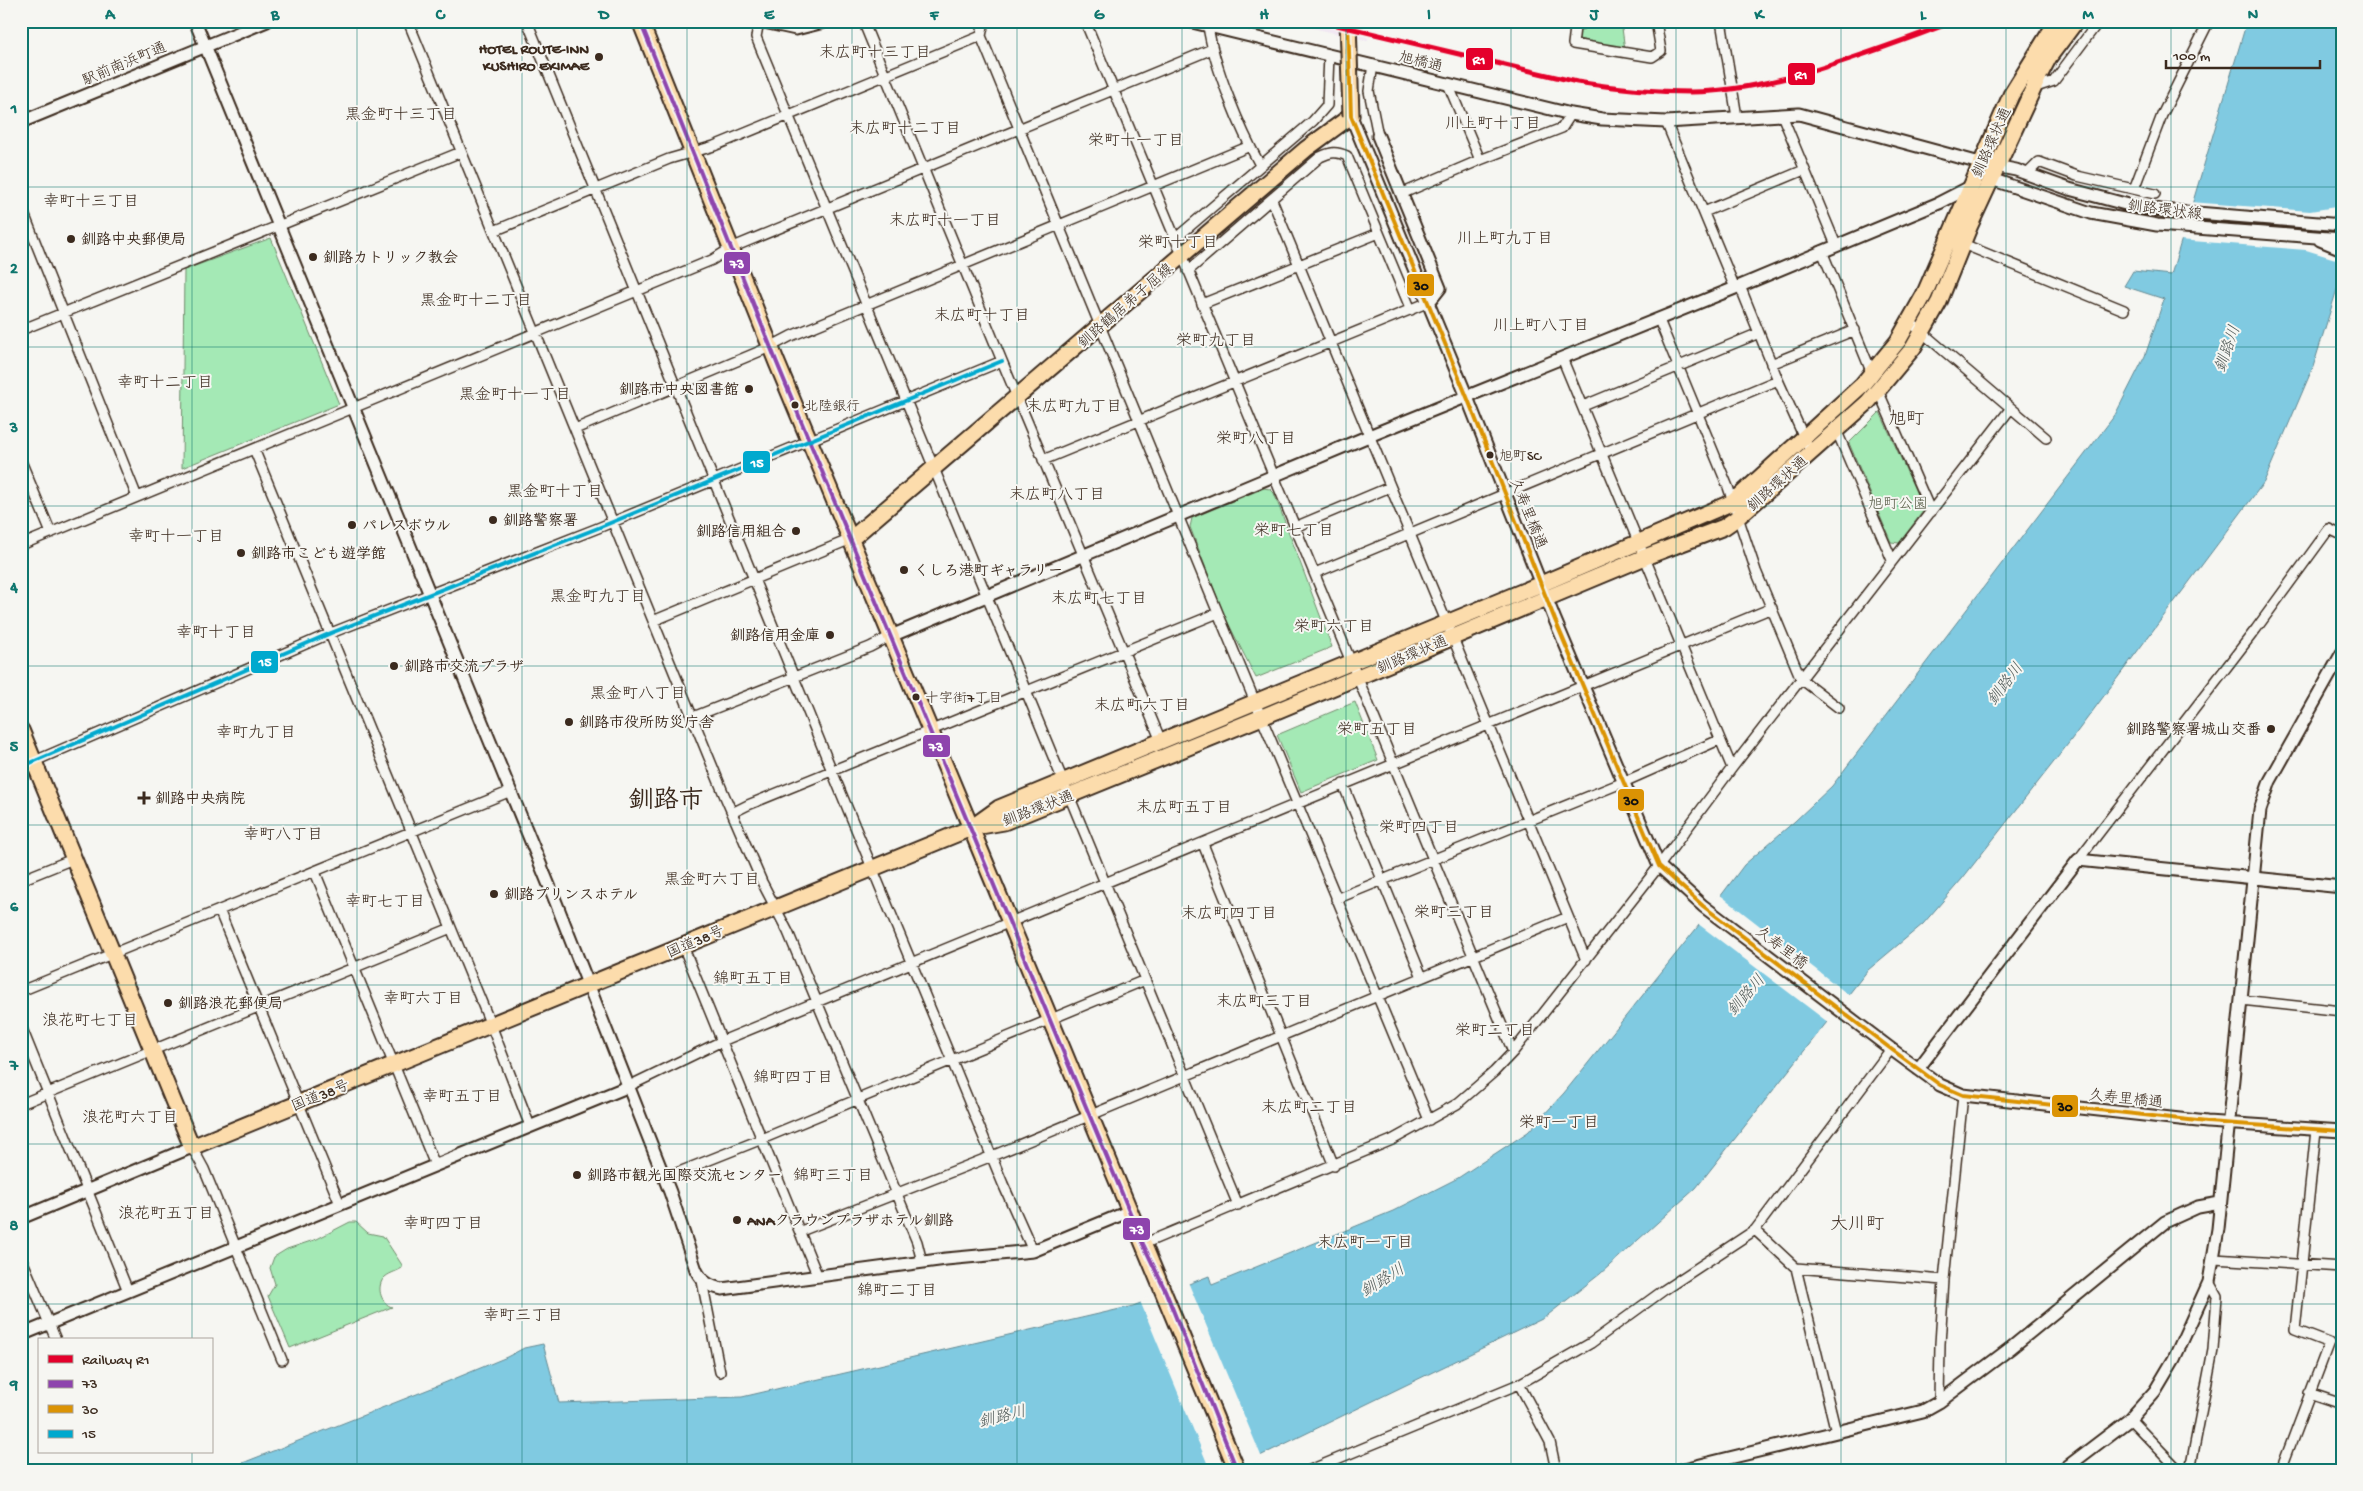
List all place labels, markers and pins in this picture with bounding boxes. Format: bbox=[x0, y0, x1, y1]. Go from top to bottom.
place label: HOTEL ROUTE-INN KUSHIRO EKIMAE bbox=[479, 41, 591, 76]
marker: HOTEL ROUTE-INN KUSHIRO EKIMAE bbox=[593, 51, 605, 63]
place label: 釧路中央郵便局 bbox=[81, 231, 186, 250]
marker: 釧路中央郵便局 bbox=[65, 233, 77, 245]
place label: 釧路カトリック教会 bbox=[323, 249, 458, 268]
marker: 釧路カトリック教会 bbox=[307, 251, 319, 263]
place label: 釧路市中央図書館 bbox=[619, 381, 739, 400]
marker: 釧路市中央図書館 bbox=[743, 383, 755, 395]
place label: 北陸銀行 bbox=[804, 399, 860, 416]
marker: 北陸銀行 bbox=[790, 400, 800, 410]
place label: 旭町SC bbox=[1499, 449, 1542, 466]
marker: 旭町SC bbox=[1485, 450, 1495, 460]
place label: 釧路警察署 bbox=[503, 512, 578, 531]
marker: 釧路警察署 bbox=[487, 514, 499, 526]
place label: パレスボウル bbox=[362, 518, 451, 536]
marker: パレスボウル bbox=[346, 519, 358, 531]
place label: 釧路信用組合 bbox=[696, 523, 786, 542]
marker: 釧路信用組合 bbox=[790, 525, 802, 537]
place label: 釧路市こども遊学館 bbox=[251, 545, 386, 564]
marker: 釧路市こども遊学館 bbox=[235, 547, 247, 559]
place label: くしろ港町ギャラリー bbox=[914, 562, 1063, 581]
marker: くしろ港町ギャラリー bbox=[898, 564, 910, 576]
place label: 釧路信用金庫 bbox=[730, 627, 820, 646]
marker: 釧路信用金庫 bbox=[824, 629, 836, 641]
place label: 釧路市交流プラザ bbox=[404, 658, 524, 677]
marker: 釧路市交流プラザ bbox=[388, 660, 400, 672]
place label: 十字街7丁目 bbox=[925, 691, 1002, 708]
marker: 十字街7丁目 bbox=[911, 692, 921, 702]
place label: 釧路市役所防災庁舎 bbox=[579, 714, 714, 733]
marker: 釧路市役所防災庁舎 bbox=[563, 716, 575, 728]
place label: 釧路警察署城山交番 bbox=[2126, 721, 2261, 740]
marker: 釧路警察署城山交番 bbox=[2265, 723, 2277, 735]
place label: 釧路中央病院 bbox=[155, 790, 245, 809]
marker: 釧路中央病院 bbox=[137, 791, 151, 805]
place label: 釧路プリンスホテル bbox=[504, 886, 638, 905]
marker: 釧路プリンスホテル bbox=[488, 888, 500, 900]
place label: 釧路浪花郵便局 bbox=[178, 995, 283, 1014]
marker: 釧路浪花郵便局 bbox=[162, 997, 174, 1009]
place label: 釧路市観光国際交流センター bbox=[587, 1167, 782, 1186]
marker: 釧路市観光国際交流センター bbox=[571, 1169, 583, 1181]
place label: ANAクラウンプラザホテル釧路 bbox=[746, 1212, 954, 1231]
marker: ANAクラウンプラザホテル釧路 bbox=[731, 1214, 743, 1226]

